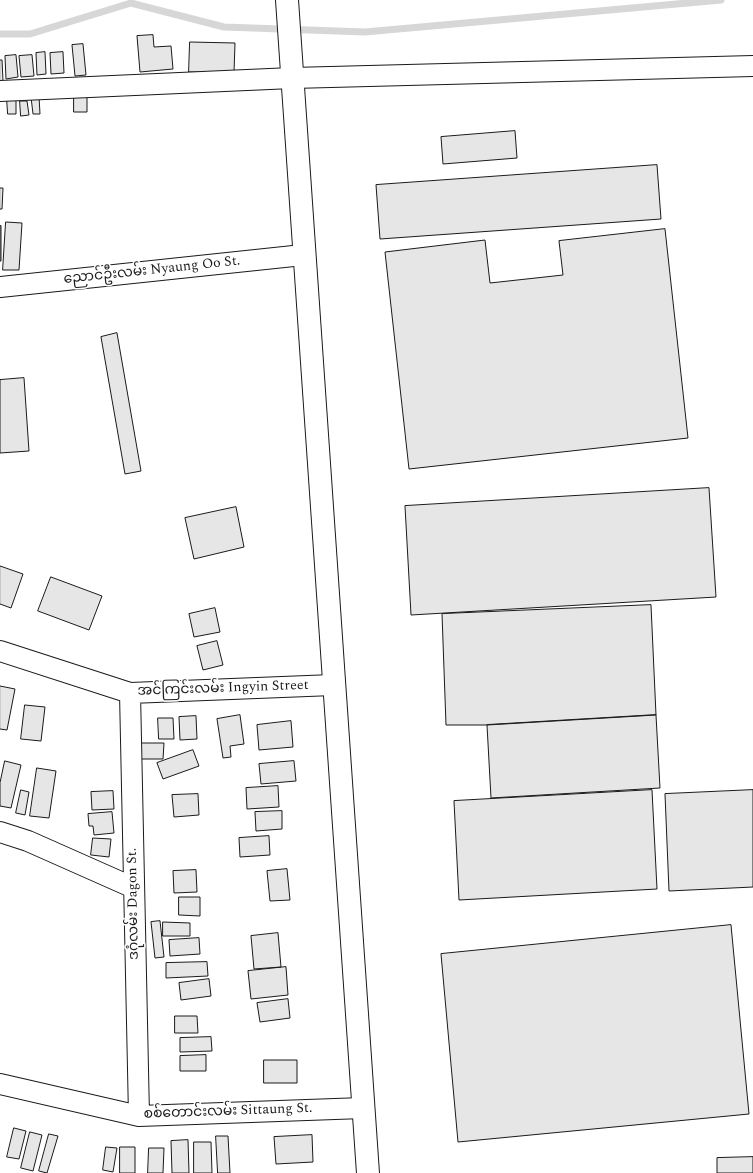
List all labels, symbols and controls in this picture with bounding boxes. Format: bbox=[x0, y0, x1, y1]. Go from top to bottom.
street label: ညောင်ဦးလမ်း Nyaung Oo St. bbox=[63, 253, 241, 289]
street label: အင်ကြင်းလမ်း Ingyin Street bbox=[137, 678, 309, 700]
street label: ဒဂုံလမ်း Dagon St. bbox=[125, 848, 143, 960]
street label: စစ်တောင်းလမ်း Sittaung St. bbox=[143, 1101, 313, 1123]

